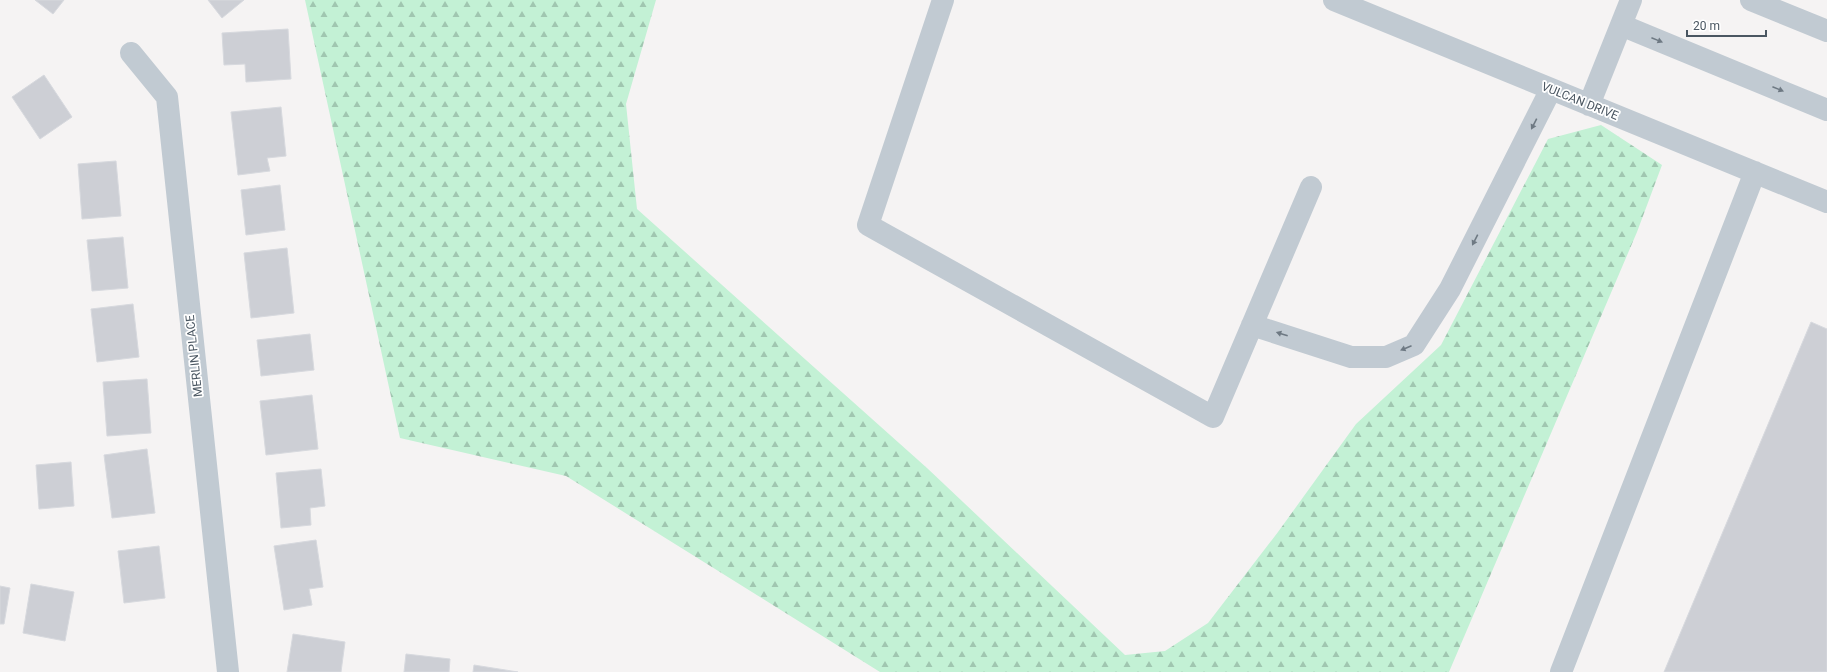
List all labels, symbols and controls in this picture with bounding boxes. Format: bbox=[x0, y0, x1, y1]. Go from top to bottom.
scale bar bbox=[1687, 12, 1766, 38]
text: 20 m bbox=[1693, 19, 1720, 33]
one-way arrow bbox=[1652, 37, 1664, 43]
street label: VULCAN DRIVE bbox=[1540, 79, 1621, 123]
one-way arrow bbox=[1772, 86, 1783, 92]
one-way arrow bbox=[1530, 118, 1537, 129]
one-way arrow bbox=[1472, 234, 1478, 245]
street label: MERLIN PLACE bbox=[183, 314, 205, 398]
one-way arrow bbox=[1276, 331, 1288, 337]
one-way arrow bbox=[1401, 345, 1412, 351]

